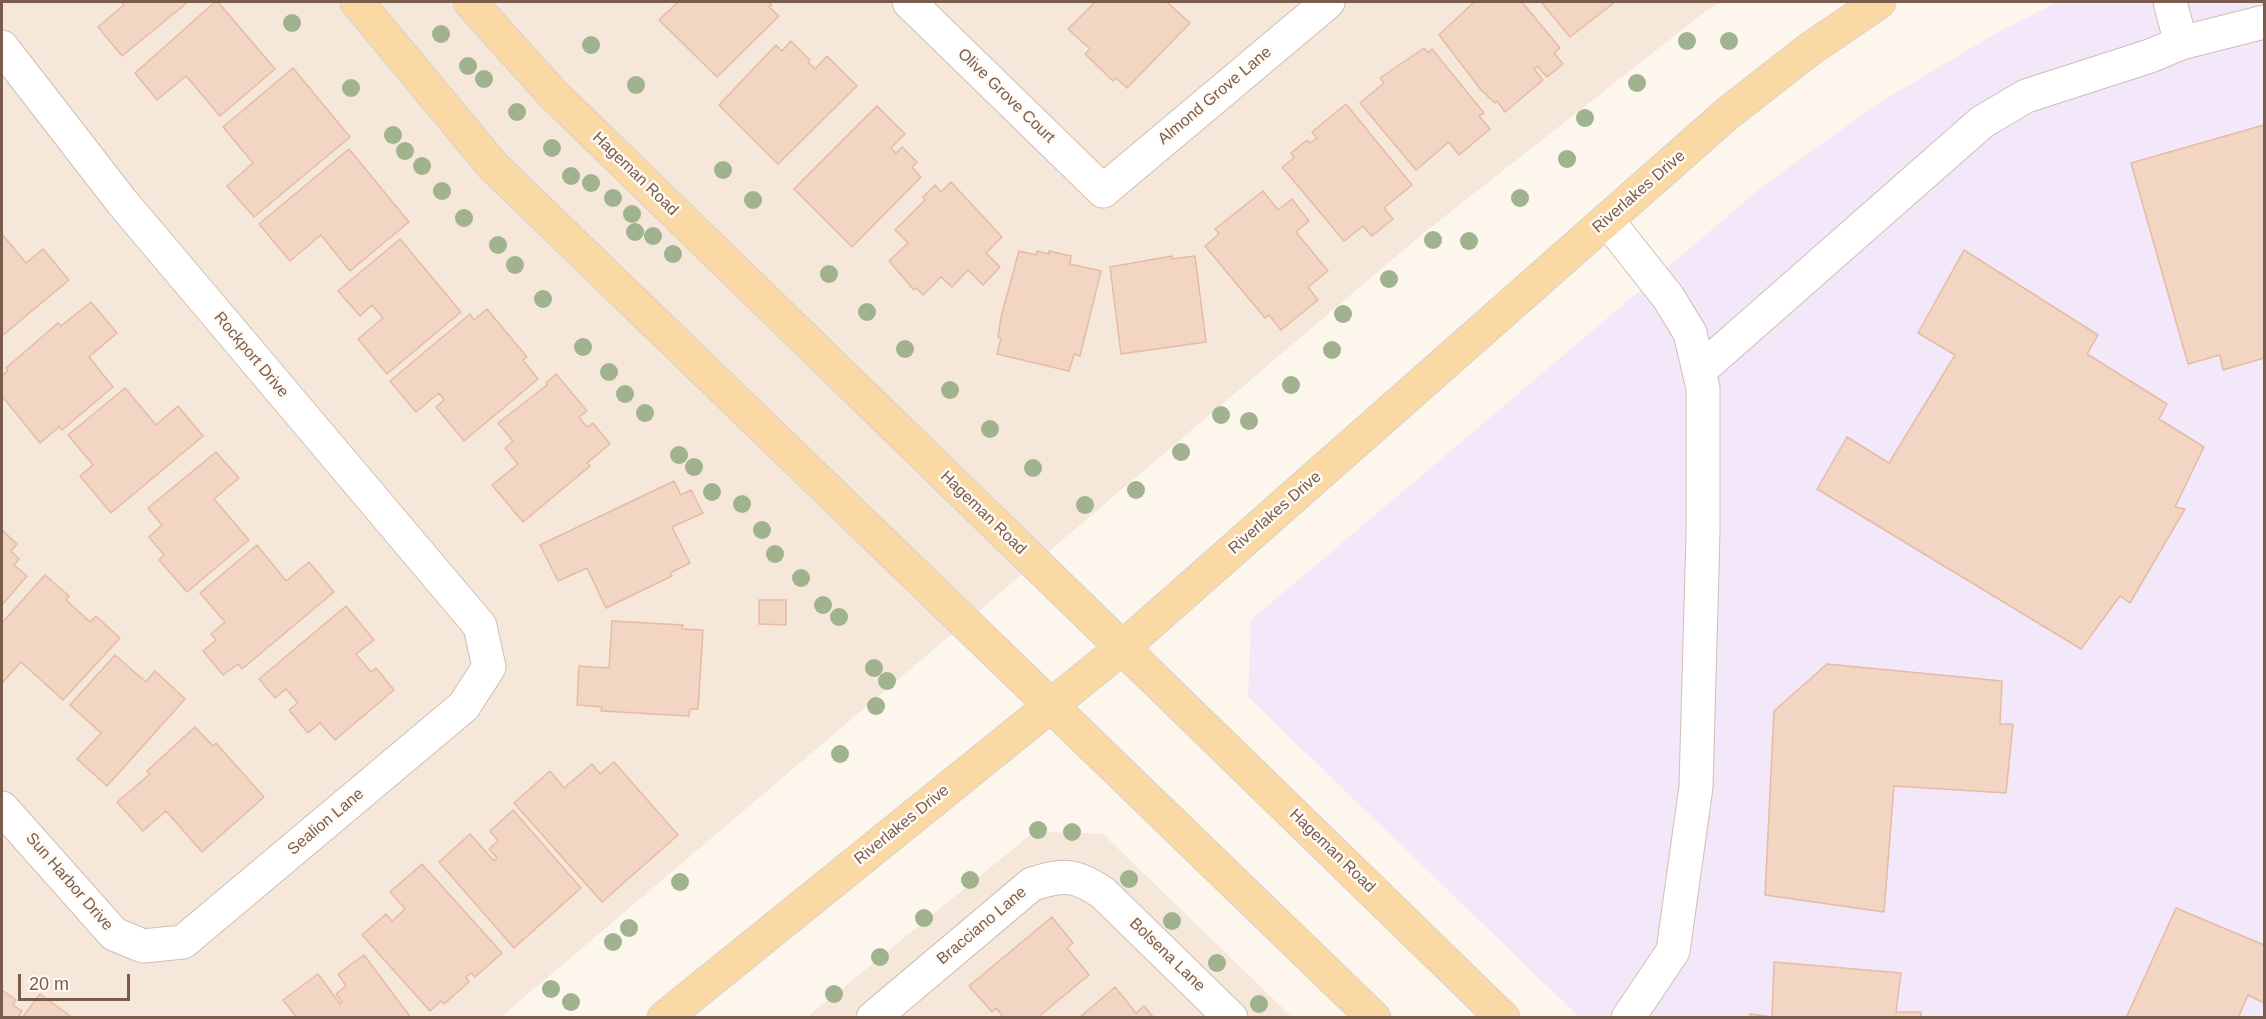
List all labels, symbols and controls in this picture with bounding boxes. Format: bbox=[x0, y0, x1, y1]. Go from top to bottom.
street label: Almond Grove Lane bbox=[1154, 43, 1276, 149]
street label: Olive Grove Court bbox=[953, 45, 1059, 147]
street label: Hageman Road bbox=[588, 128, 682, 220]
street label: Riverlakes Drive bbox=[1589, 147, 1689, 237]
street label: Rockport Drive bbox=[210, 308, 292, 402]
street label: Hageman Road bbox=[936, 467, 1030, 559]
street label: Riverlakes Drive bbox=[1225, 468, 1325, 558]
street label: Riverlakes Drive bbox=[851, 781, 953, 869]
street label: Sealion Lane bbox=[284, 785, 368, 859]
street label: Hageman Road bbox=[1285, 805, 1379, 897]
street label: Sun Harbor Drive bbox=[21, 829, 117, 935]
street label: Bracciano Lane bbox=[933, 883, 1031, 969]
street label: Bolsena Lane bbox=[1125, 914, 1209, 996]
scale bar bbox=[21, 962, 134, 1000]
text: 20 m bbox=[29, 974, 69, 994]

